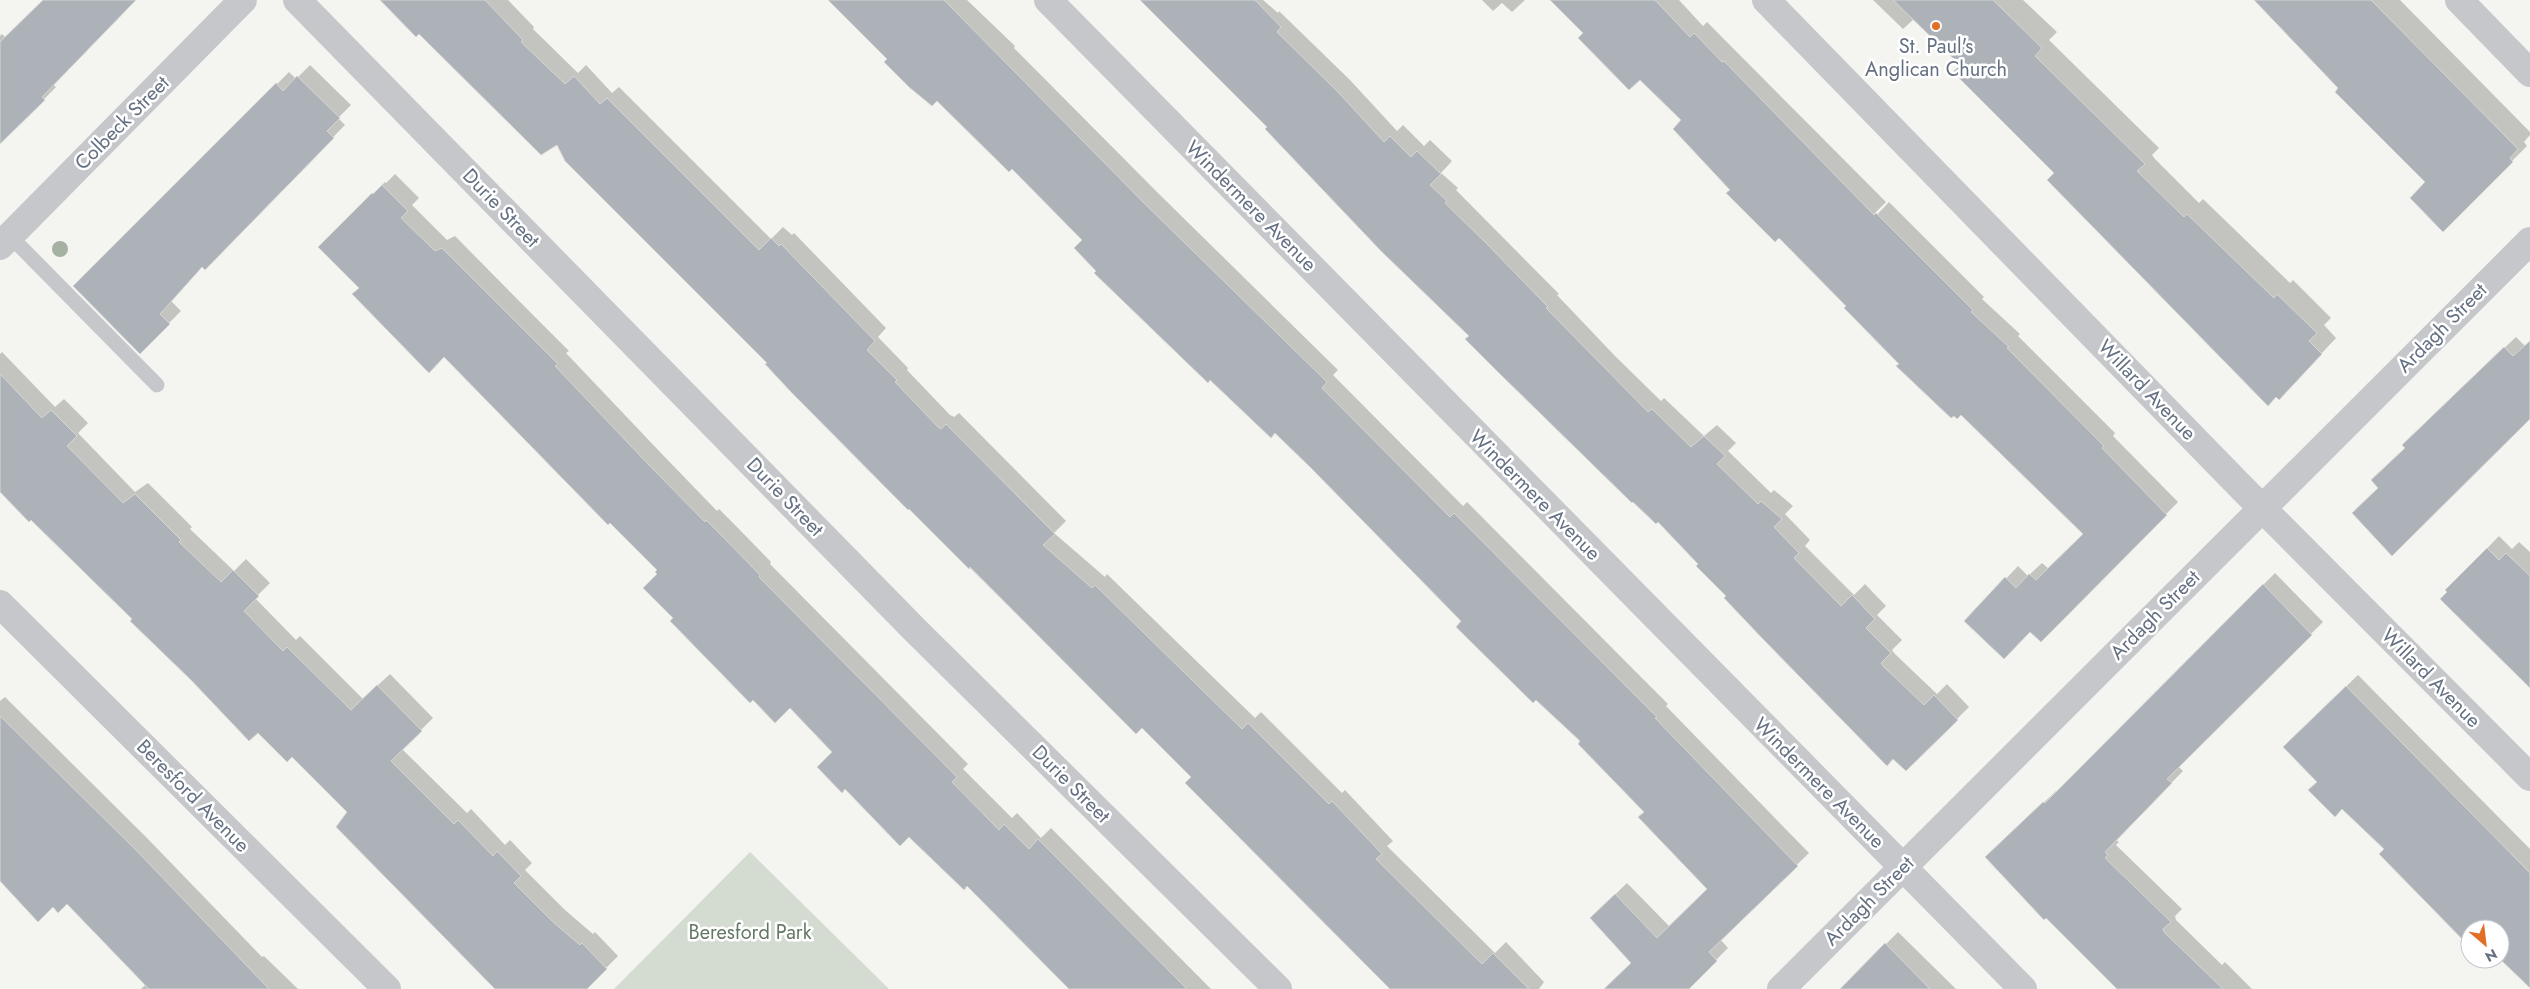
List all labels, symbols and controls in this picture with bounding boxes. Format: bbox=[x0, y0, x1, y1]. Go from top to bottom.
marker: St. Paul's Anglican Church bbox=[1930, 20, 1942, 32]
place label: St. Paul's Anglican Church bbox=[1865, 32, 2007, 84]
street label: Colbeck Street bbox=[68, 69, 176, 177]
street label: Windermere Avenue bbox=[1179, 134, 1323, 278]
street label: Durie Street bbox=[456, 162, 546, 254]
street label: Ardagh Street bbox=[2390, 276, 2494, 380]
street label: Willard Avenue bbox=[2091, 333, 2203, 447]
street label: Windermere Avenue bbox=[1463, 423, 1607, 567]
street label: Durie Street bbox=[740, 451, 830, 543]
street label: Ardagh Street bbox=[2103, 563, 2207, 667]
street label: Willard Avenue bbox=[2375, 622, 2487, 734]
street label: Windermere Avenue bbox=[1747, 711, 1891, 855]
street label: Beresford Avenue bbox=[130, 733, 256, 859]
street label: Durie Street bbox=[1025, 738, 1117, 830]
street label: Ardagh Street bbox=[1817, 849, 1921, 953]
park label: Beresford Park bbox=[689, 918, 812, 947]
north arrow bbox=[2460, 919, 2510, 969]
text: N bbox=[2481, 944, 2501, 967]

